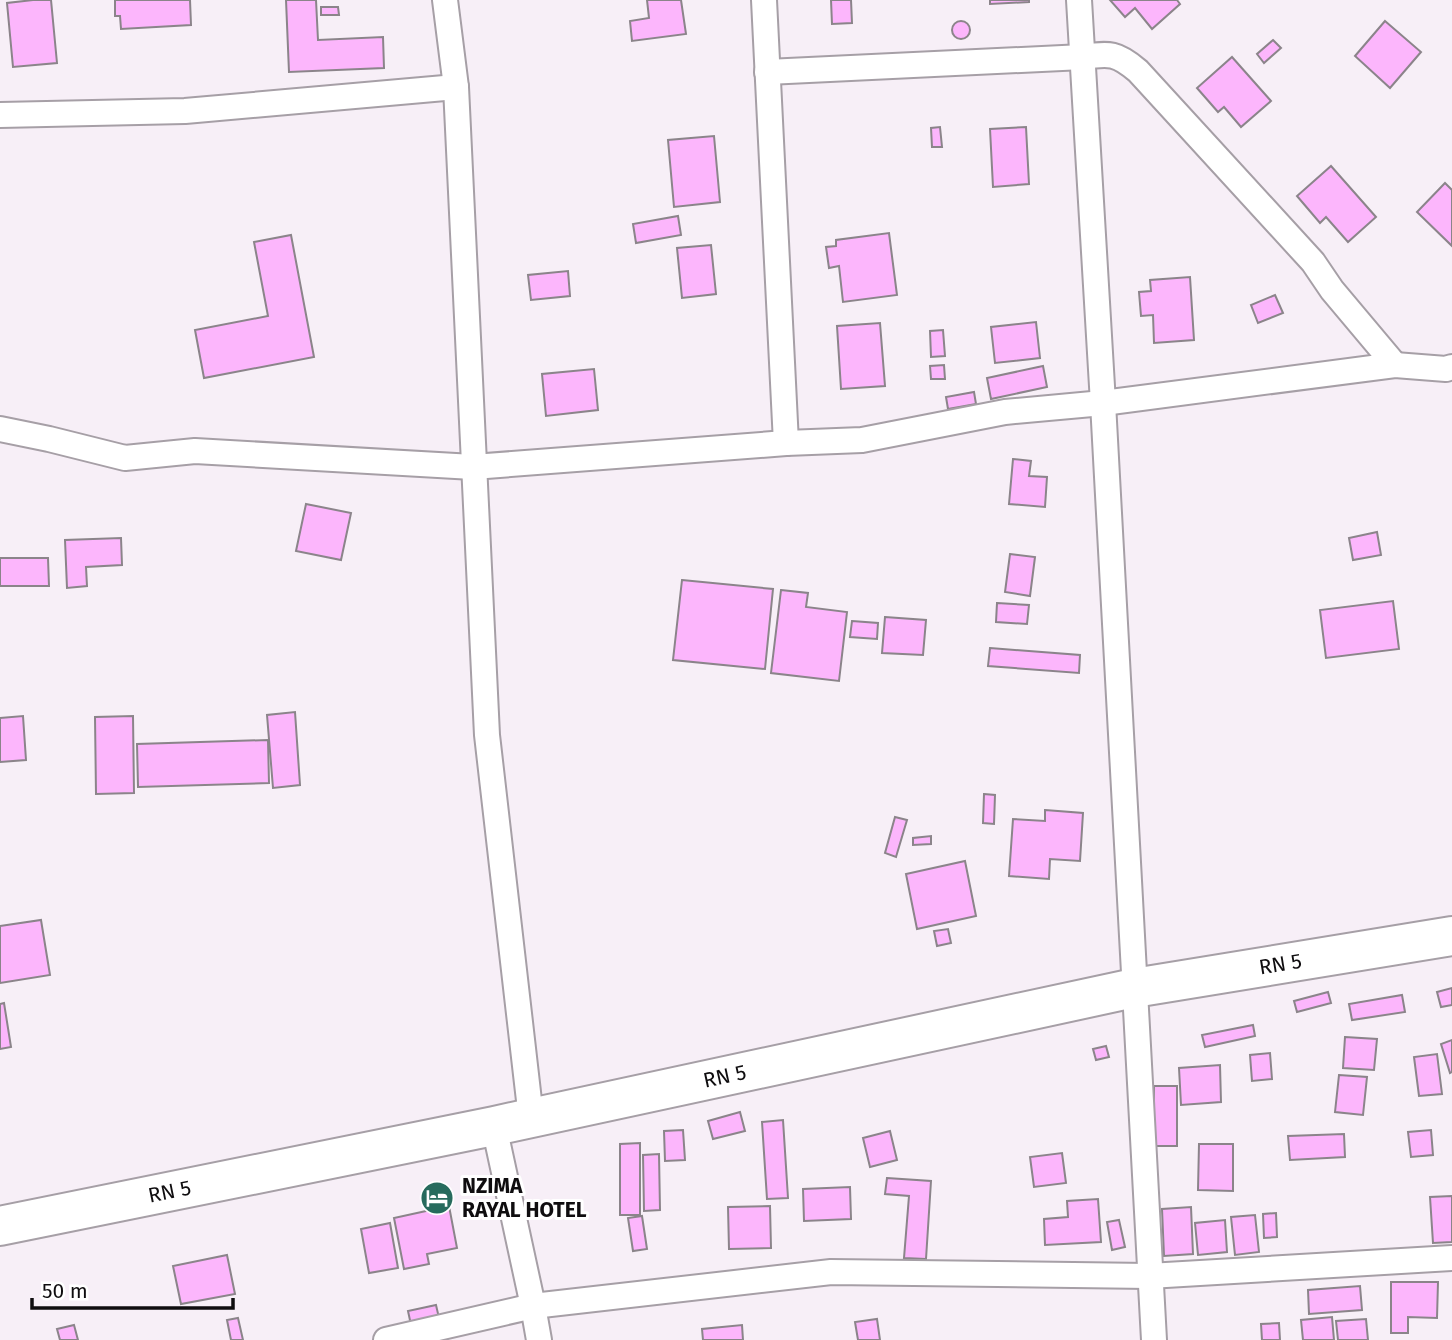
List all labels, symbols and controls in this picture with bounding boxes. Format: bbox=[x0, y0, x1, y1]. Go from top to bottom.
street label: RN 5 bbox=[1257, 948, 1304, 980]
street label: RN 5 bbox=[701, 1059, 749, 1094]
place label: NZIMA RAYAL HOTEL bbox=[462, 1173, 587, 1223]
street label: RN 5 bbox=[146, 1175, 193, 1209]
hotel icon: NZIMA RAYAL HOTEL bbox=[418, 1179, 456, 1217]
scale bar bbox=[32, 1266, 233, 1310]
text: 50 m bbox=[42, 1278, 88, 1304]

